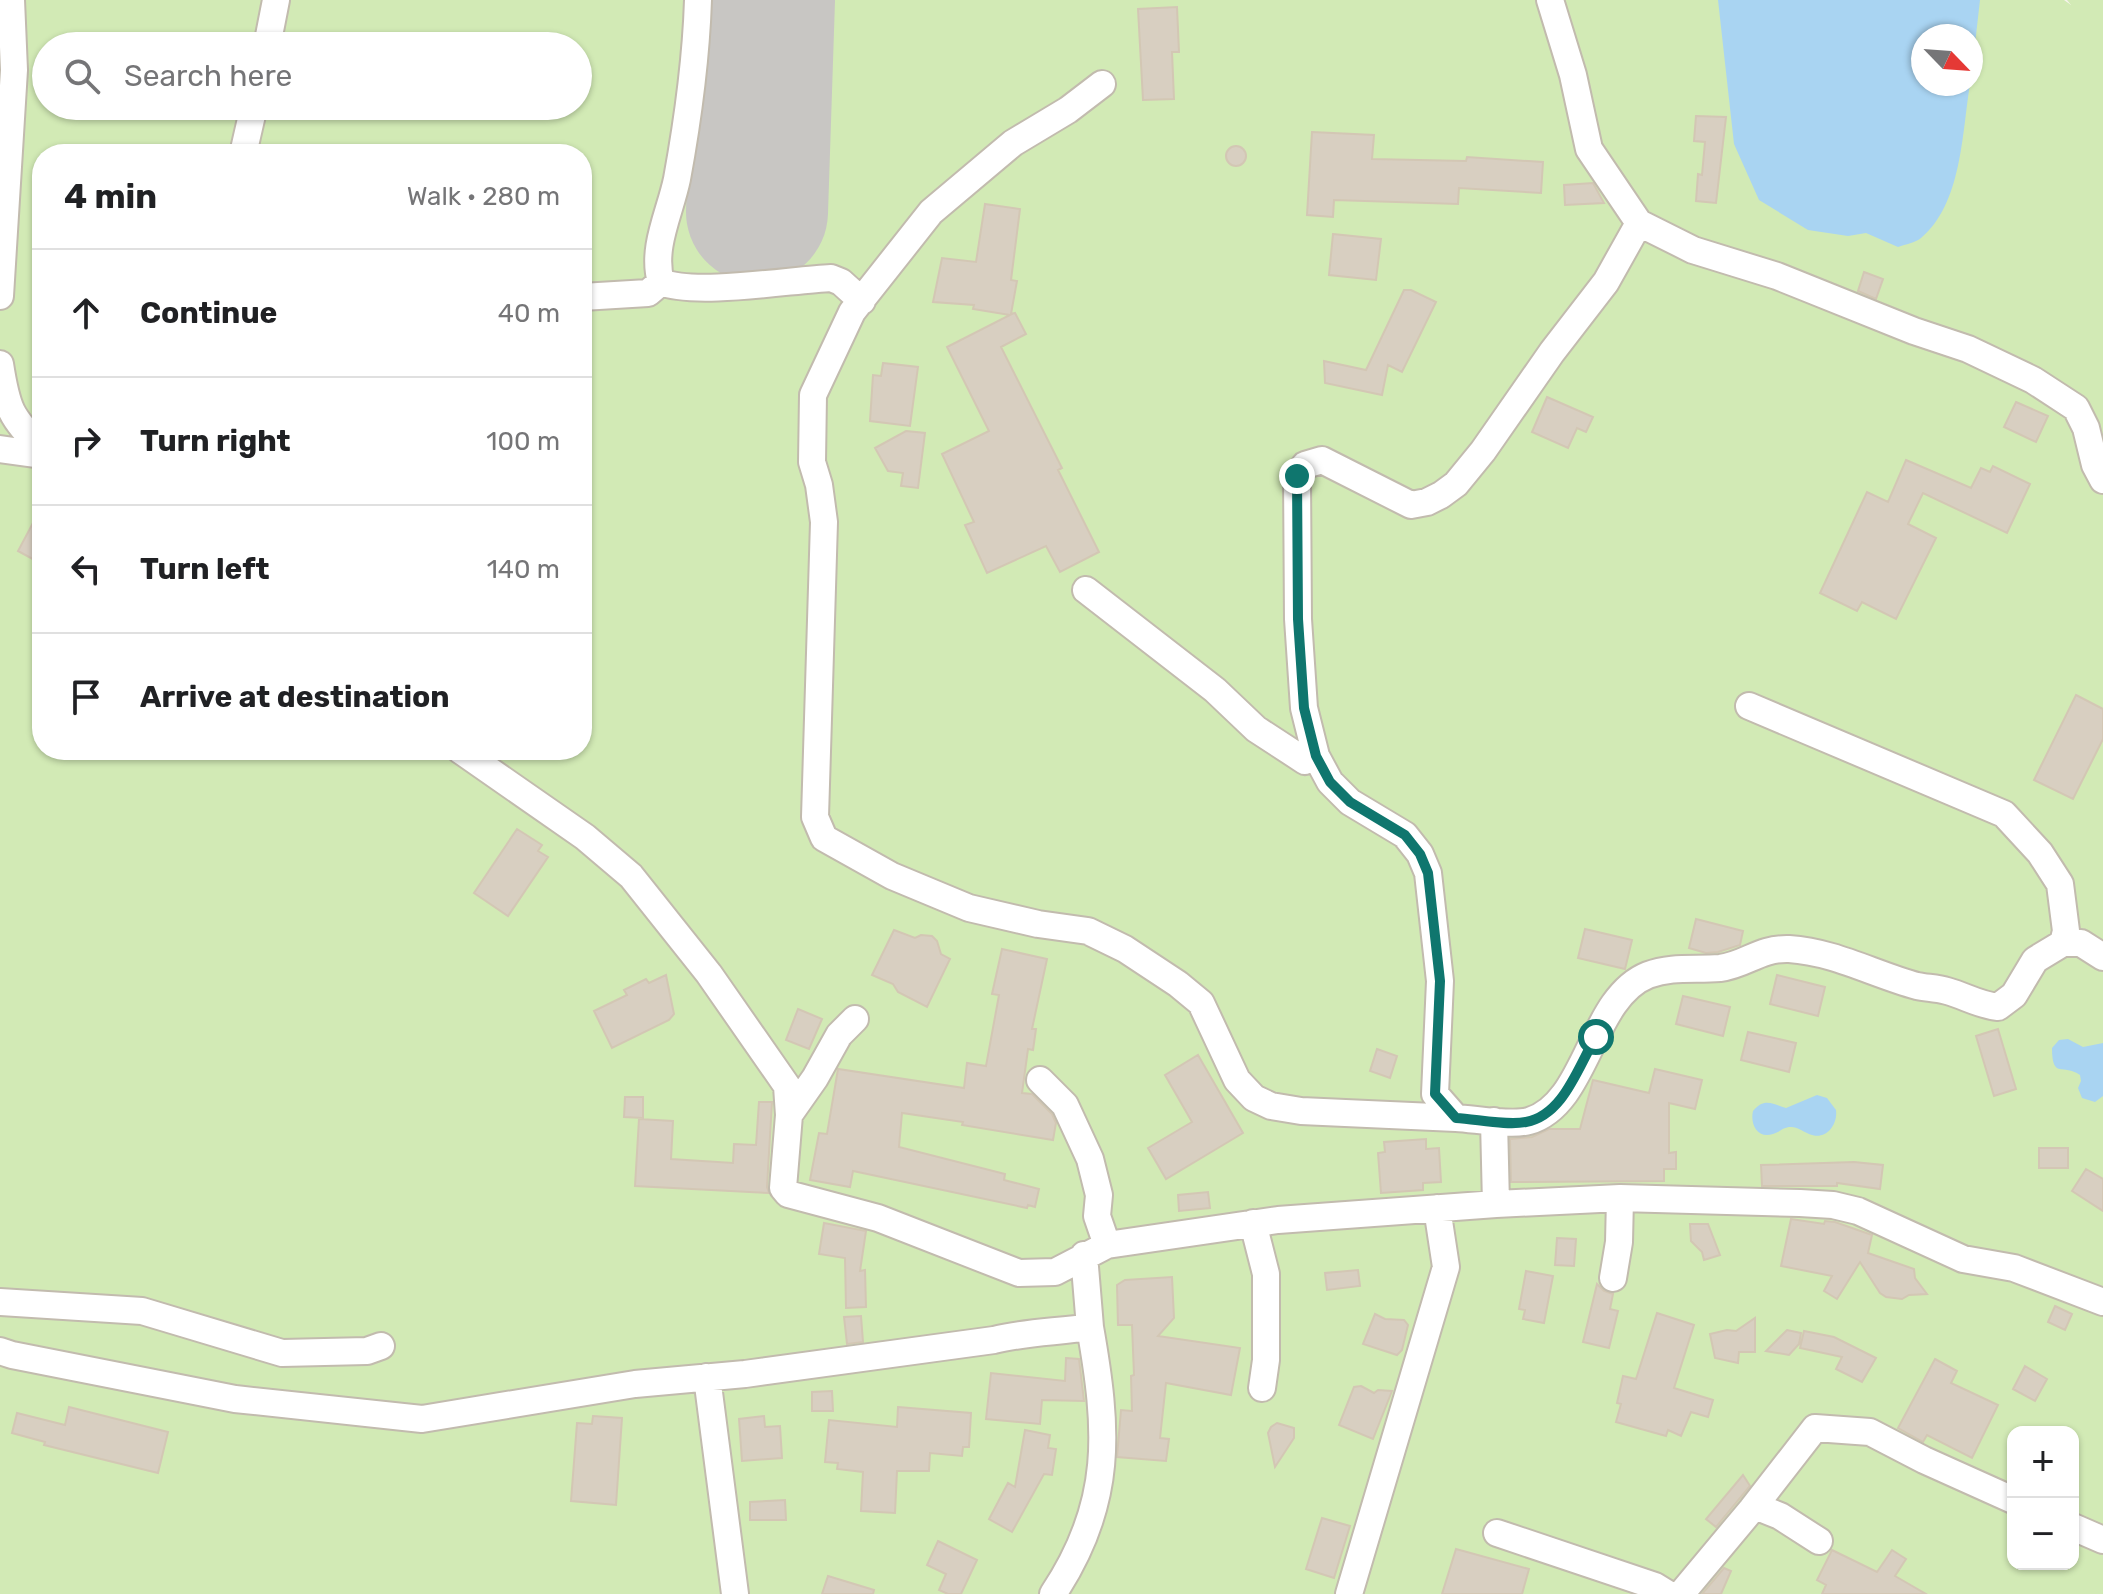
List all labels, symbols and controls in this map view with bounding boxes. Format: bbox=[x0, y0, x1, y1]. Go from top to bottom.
north arrow bbox=[1911, 24, 1983, 96]
search box bbox=[32, 32, 592, 120]
icon: search bbox=[60, 54, 104, 98]
text: Search here bbox=[124, 58, 292, 94]
text: 4 min bbox=[64, 176, 157, 217]
text: Walk · 280 m bbox=[407, 181, 560, 212]
icon: ahead bbox=[64, 291, 108, 335]
text: Continue bbox=[140, 295, 277, 331]
text: 40 m bbox=[498, 298, 560, 329]
icon: right bbox=[64, 419, 108, 463]
text: Turn right bbox=[140, 423, 291, 459]
text: 100 m bbox=[486, 426, 560, 457]
route end bbox=[1279, 458, 1315, 494]
icon: left bbox=[64, 547, 108, 591]
text: Turn left bbox=[140, 551, 270, 587]
text: 140 m bbox=[487, 554, 560, 585]
icon: arrive bbox=[64, 675, 108, 719]
text: Arrive at destination bbox=[140, 679, 450, 715]
route start bbox=[1578, 1019, 1614, 1055]
map controls bbox=[2007, 1426, 2079, 1570]
button: + bbox=[2007, 1426, 2079, 1498]
button: − bbox=[2007, 1498, 2079, 1570]

